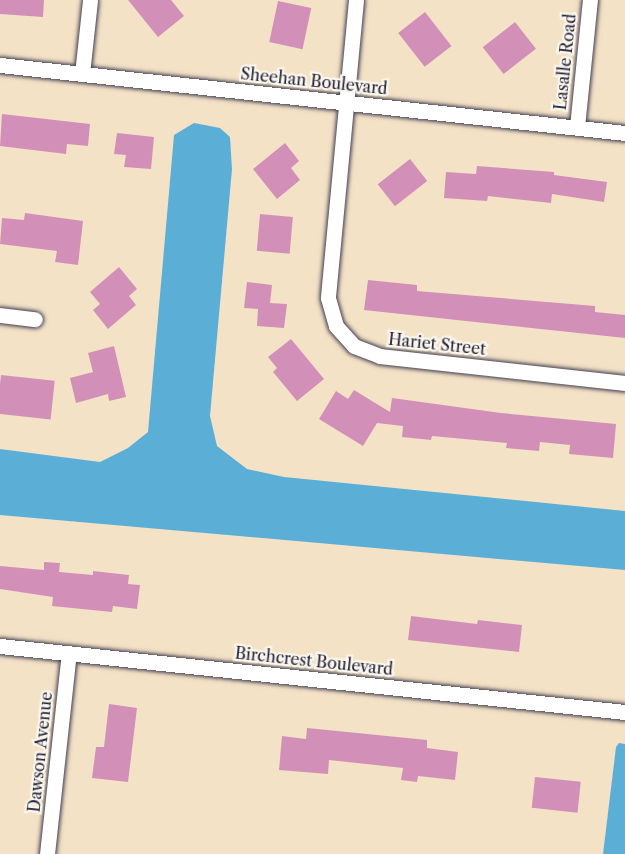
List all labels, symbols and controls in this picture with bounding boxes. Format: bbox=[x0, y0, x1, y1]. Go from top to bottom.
street label: Lasalle Road bbox=[550, 13, 580, 111]
street label: Sheehan Boulevard bbox=[240, 64, 388, 98]
street label: Hariet Street bbox=[387, 329, 487, 359]
street label: Birchcrest Boulevard bbox=[234, 643, 394, 679]
street label: Dawson Avenue bbox=[24, 690, 56, 814]

